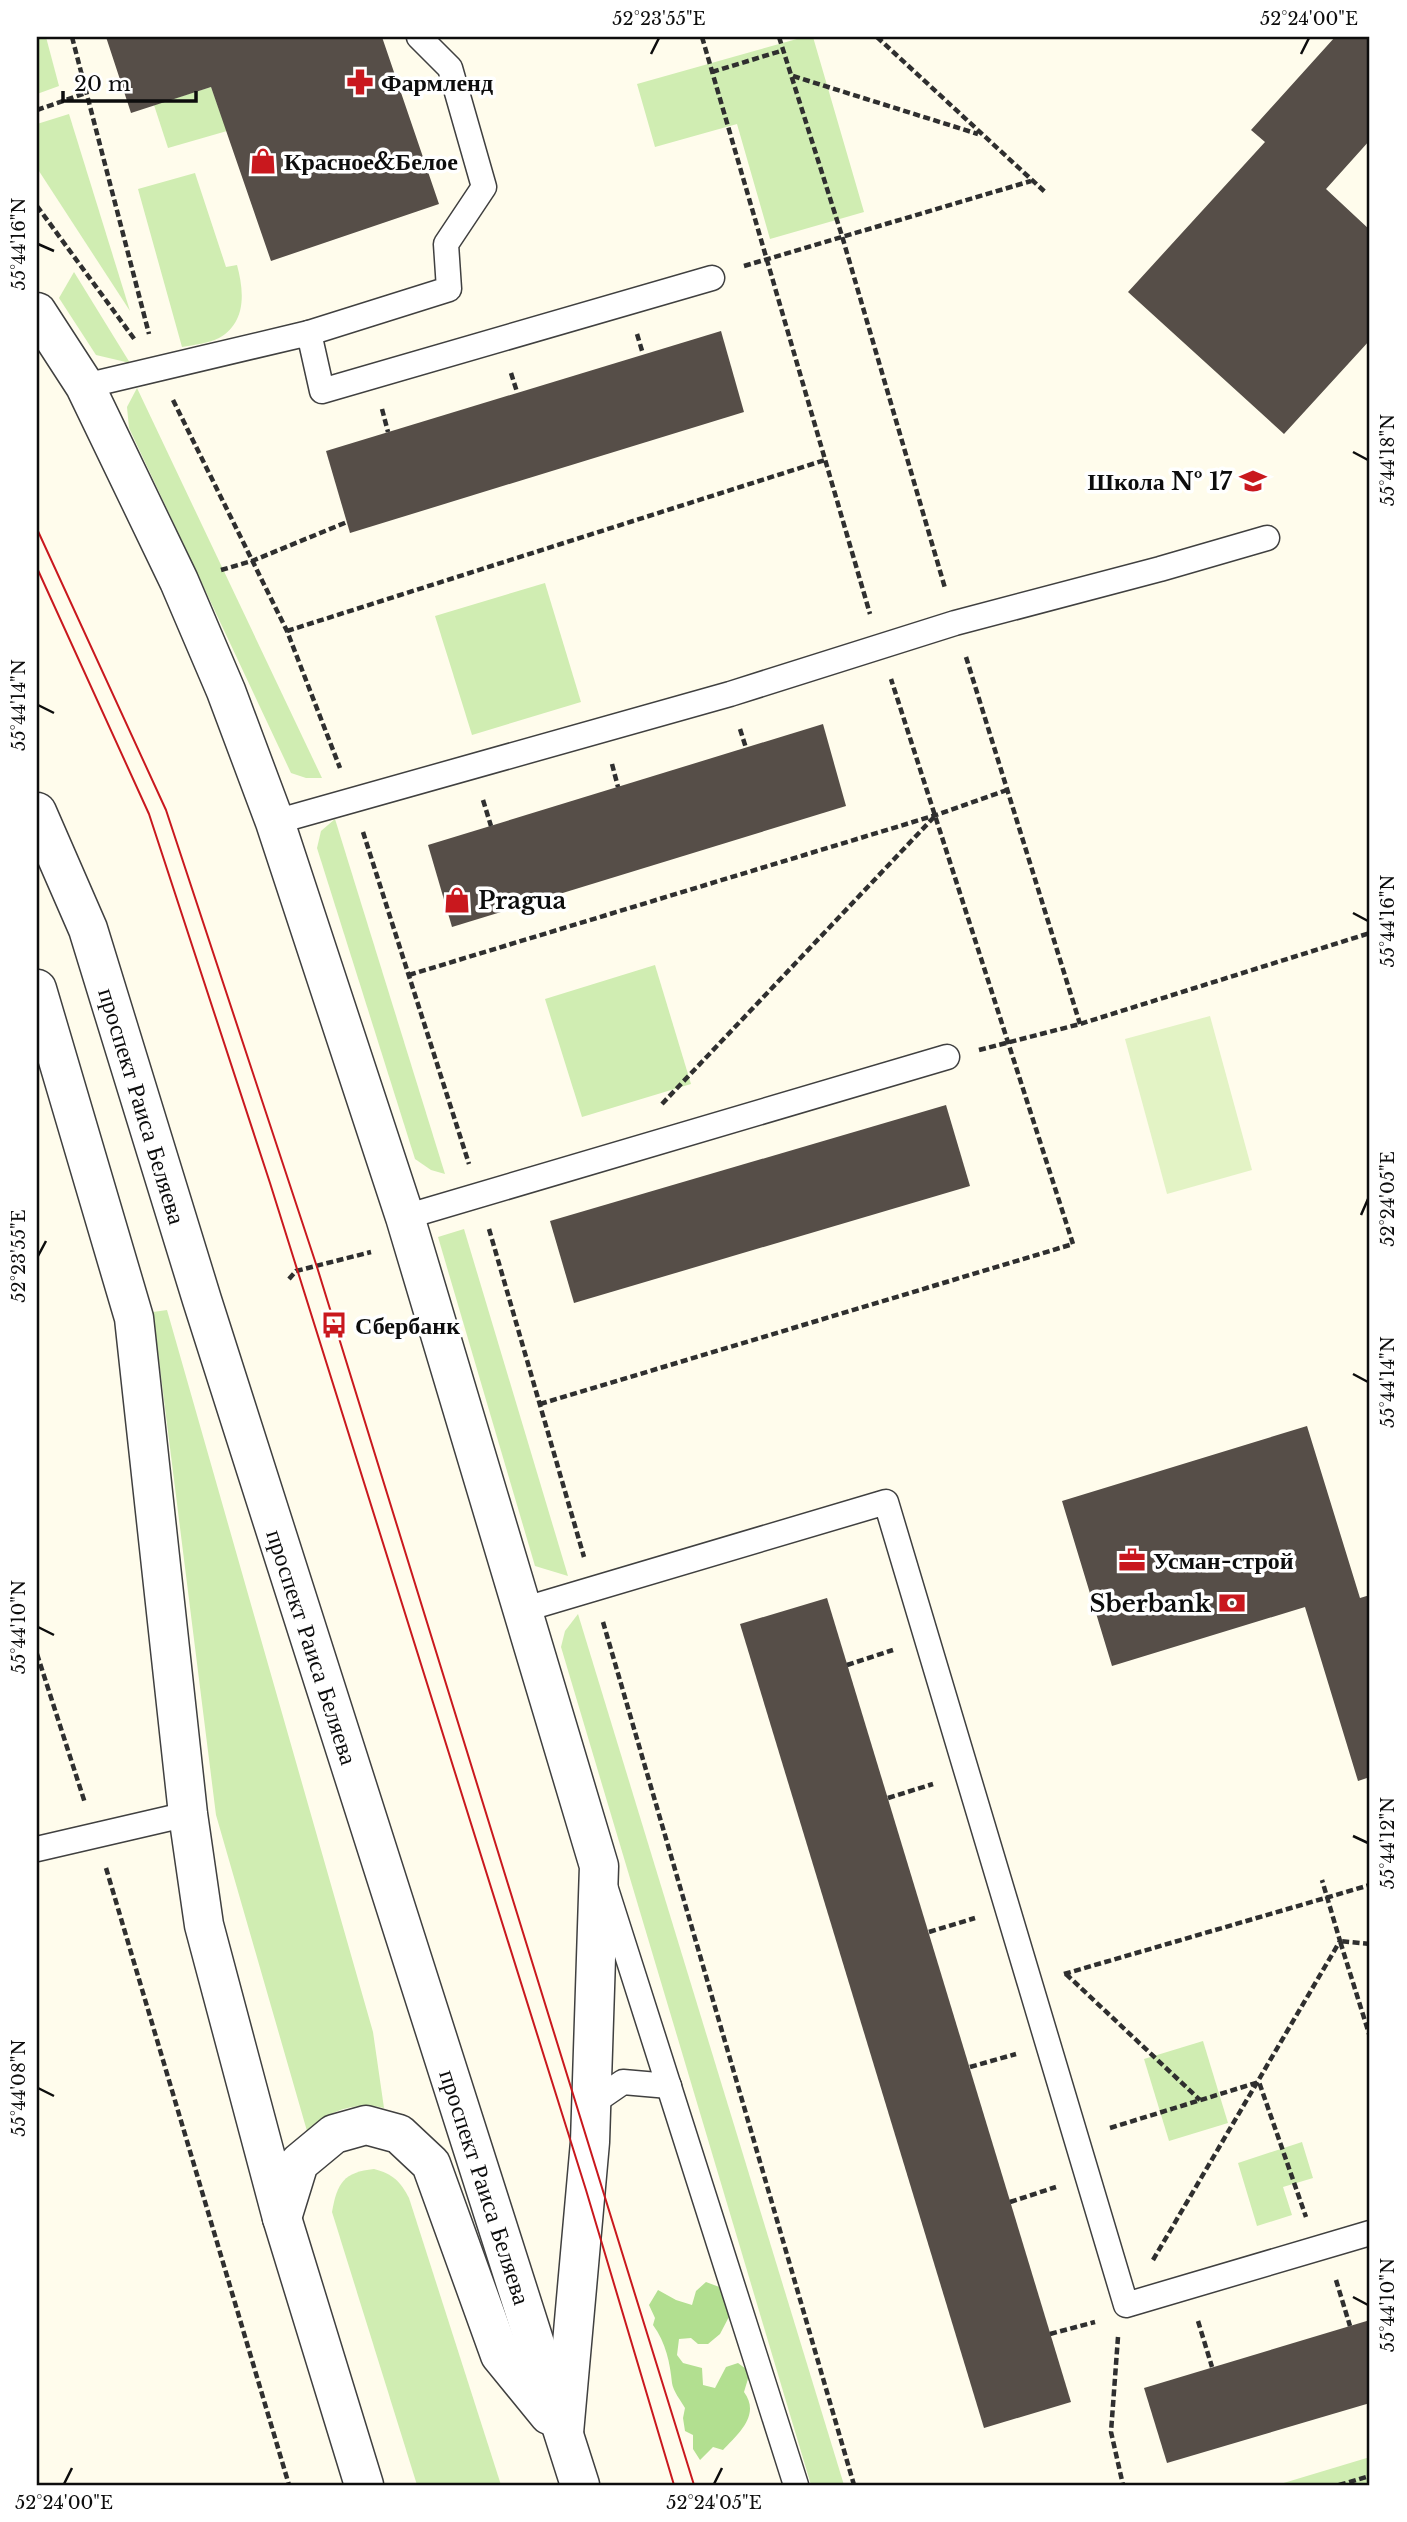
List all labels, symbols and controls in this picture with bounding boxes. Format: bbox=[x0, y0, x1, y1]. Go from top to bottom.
text: 52°23'55"E bbox=[612, 8, 706, 30]
text: 52°24'00"E bbox=[1260, 8, 1358, 30]
scale bar bbox=[63, 60, 196, 104]
pharmacy icon: Фармленд bbox=[345, 67, 375, 97]
place label: Фармленд bbox=[381, 68, 493, 97]
text: 20 m bbox=[74, 71, 131, 97]
shop icon: Красное&Белое bbox=[248, 146, 278, 176]
place label: Красное&Белое bbox=[284, 147, 458, 176]
text: 55°44'16"N bbox=[8, 197, 30, 291]
text: 55°44'18"N bbox=[1377, 414, 1399, 506]
school or university icon: Школа № 17 bbox=[1238, 466, 1268, 496]
place label: Школа № 17 bbox=[1088, 467, 1233, 496]
text: 55°44'14"N bbox=[8, 659, 30, 751]
text: 55°44'16"N bbox=[1377, 874, 1399, 968]
shop icon: Pragua bbox=[442, 885, 472, 915]
place label: Pragua bbox=[478, 886, 567, 915]
street label: проспект Раиса Беляева bbox=[92, 984, 192, 1228]
text: 52°24'05"E bbox=[1377, 1151, 1399, 1247]
text: 52°23'55"E bbox=[8, 1209, 30, 1303]
bus stop icon: Сбербанк bbox=[319, 1310, 349, 1340]
place label: Сбербанк bbox=[355, 1311, 460, 1340]
text: 55°44'14"N bbox=[1377, 1336, 1399, 1428]
street label: проспект Раиса Беляева bbox=[260, 1526, 364, 1769]
office icon: Усман-строй bbox=[1117, 1545, 1147, 1575]
place label: Усман-строй bbox=[1153, 1546, 1294, 1575]
text: 55°44'10"N bbox=[8, 1580, 30, 1674]
bank icon: Sberbank bbox=[1217, 1588, 1247, 1618]
place label: Sberbank bbox=[1090, 1589, 1212, 1618]
text: 55°44'12"N bbox=[1377, 1797, 1399, 1889]
text: 55°44'08"N bbox=[8, 2039, 30, 2137]
street label: проспект Раиса Беляева bbox=[433, 2066, 537, 2309]
text: 55°44'10"N bbox=[1377, 2258, 1399, 2352]
text: 52°24'00"E bbox=[15, 2492, 113, 2514]
text: 52°24'05"E bbox=[666, 2492, 762, 2514]

